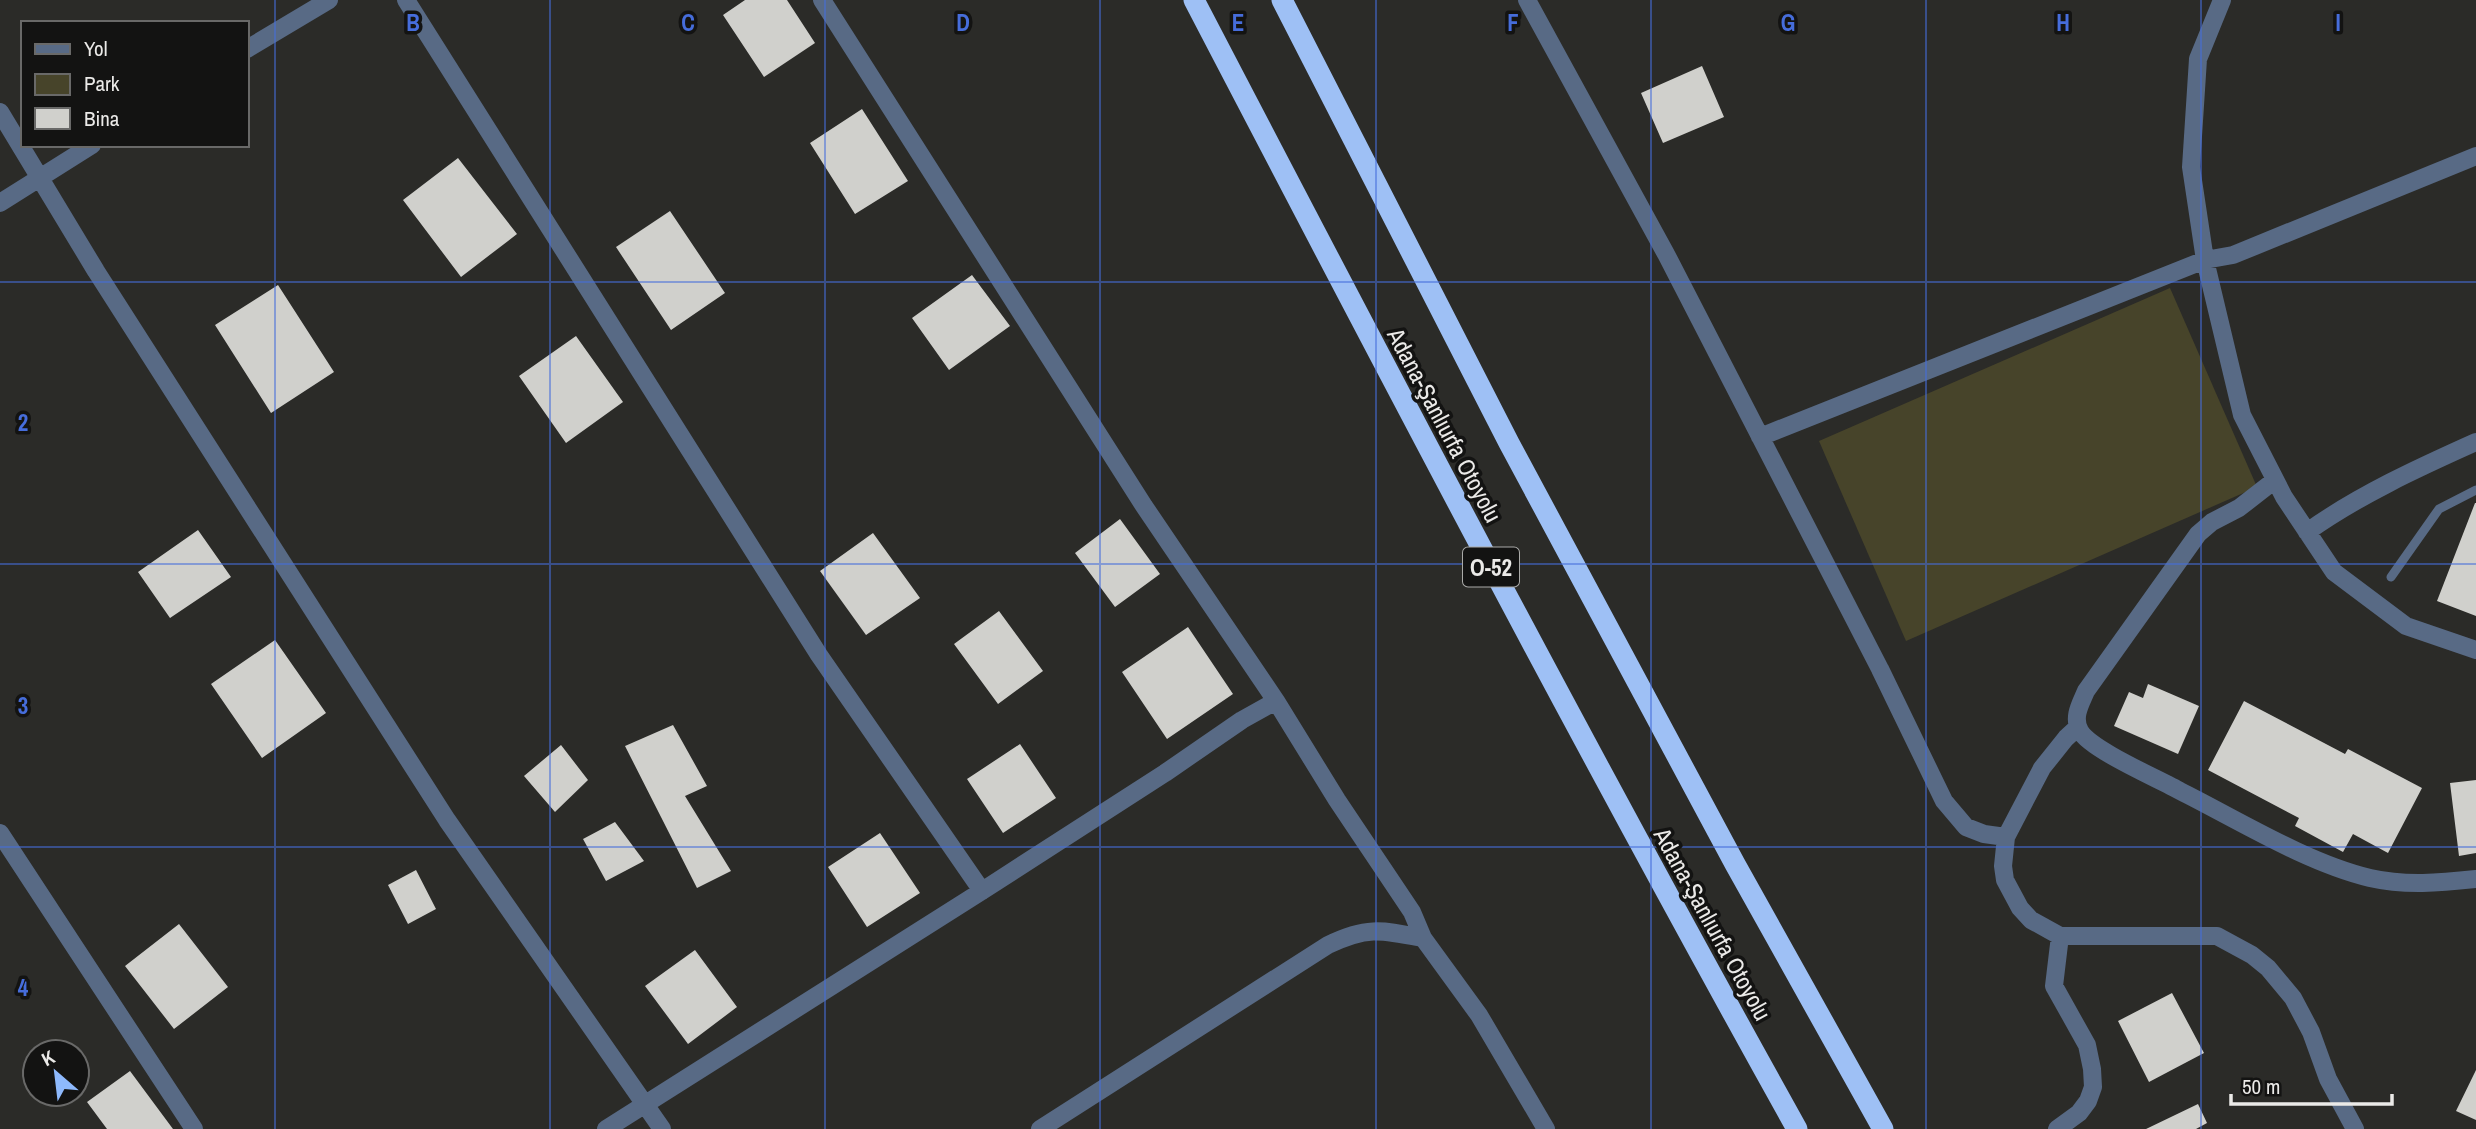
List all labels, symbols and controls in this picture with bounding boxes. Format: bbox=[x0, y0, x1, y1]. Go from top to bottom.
text: B bbox=[406, 7, 420, 38]
text: C bbox=[681, 7, 695, 38]
text: D bbox=[956, 7, 970, 38]
text: E bbox=[1232, 7, 1244, 38]
text: F bbox=[1507, 7, 1519, 38]
text: G bbox=[1781, 7, 1795, 38]
text: H bbox=[2056, 7, 2070, 38]
text: I bbox=[2335, 7, 2341, 38]
legend bbox=[21, 21, 248, 147]
text: Yol bbox=[84, 34, 108, 63]
text: Park bbox=[84, 69, 120, 98]
text: Bina bbox=[84, 104, 120, 133]
street label: Adana-Şanlıurfa Otoyolu bbox=[1380, 321, 1510, 528]
text: 2 bbox=[18, 407, 28, 438]
road number: O-52 bbox=[1463, 548, 1519, 586]
text: 3 bbox=[18, 690, 28, 721]
street label: Adana-Şanlıurfa Otoyolu bbox=[1646, 821, 1779, 1026]
text: 4 bbox=[18, 972, 29, 1003]
north arrow bbox=[21, 1038, 91, 1108]
text: K bbox=[37, 1044, 60, 1072]
scale bar bbox=[2231, 1062, 2392, 1106]
text: 50 m bbox=[2242, 1072, 2280, 1101]

